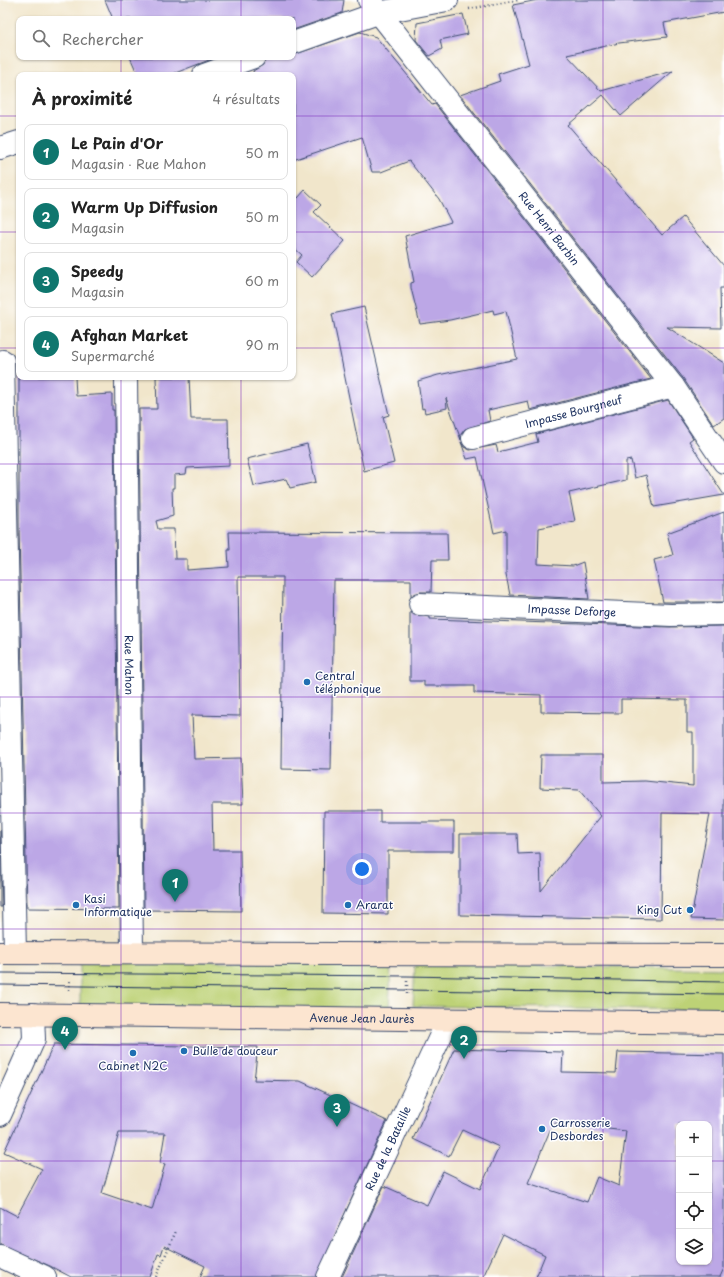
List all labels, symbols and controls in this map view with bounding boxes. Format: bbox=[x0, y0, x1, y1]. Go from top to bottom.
search box bbox=[16, 16, 296, 60]
icon: search bbox=[30, 27, 52, 49]
text: Rechercher bbox=[62, 27, 143, 50]
text: À proximité bbox=[32, 85, 132, 111]
text: 4 résultats bbox=[213, 89, 280, 108]
text: Le Pain d'Or bbox=[71, 131, 163, 154]
text: 1 bbox=[43, 143, 49, 162]
text: 50 m bbox=[245, 143, 279, 162]
text: Magasin · Rue Mahon bbox=[71, 154, 206, 173]
street label: Rue Henri Barbin bbox=[515, 188, 584, 269]
text: Warm Up Diffusion bbox=[71, 195, 218, 218]
text: 2 bbox=[41, 207, 51, 226]
text: 50 m bbox=[245, 207, 279, 226]
text: Magasin bbox=[71, 218, 124, 237]
text: Speedy bbox=[71, 259, 124, 282]
text: 3 bbox=[42, 271, 50, 290]
text: 60 m bbox=[245, 271, 279, 290]
text: Magasin bbox=[71, 282, 124, 301]
text: Afghan Market bbox=[71, 323, 188, 346]
text: 4 bbox=[42, 335, 50, 354]
text: 90 m bbox=[246, 335, 279, 354]
text: Supermarché bbox=[71, 346, 155, 365]
street label: Impasse Bourgneuf bbox=[523, 390, 625, 432]
street label: Impasse Deforge bbox=[527, 600, 617, 621]
street label: Rue Mahon bbox=[121, 635, 138, 695]
place label: Central téléphonique bbox=[315, 667, 381, 697]
marker: Central téléphonique bbox=[302, 677, 312, 687]
your location bbox=[352, 859, 372, 879]
pin: 1 bbox=[162, 869, 188, 902]
place label: Kasi Informatique bbox=[84, 890, 152, 920]
place label: Ararat bbox=[356, 896, 394, 913]
marker: Kasi Informatique bbox=[71, 900, 81, 910]
marker: Ararat bbox=[343, 900, 353, 910]
place label: King Cut bbox=[637, 901, 683, 918]
marker: King Cut bbox=[685, 905, 695, 915]
street label: Avenue Jean Jaurès bbox=[310, 1009, 414, 1027]
pin: 4 bbox=[52, 1017, 78, 1050]
pin: 2 bbox=[451, 1026, 477, 1059]
place label: Bulle de douceur bbox=[192, 1042, 279, 1059]
marker: Bulle de douceur bbox=[179, 1046, 189, 1056]
marker: Cabinet N2C bbox=[128, 1048, 138, 1058]
place label: Cabinet N2C bbox=[98, 1057, 168, 1074]
pin: 3 bbox=[324, 1094, 350, 1127]
street label: Rue de la Bataille bbox=[361, 1103, 415, 1193]
place label: Carrosserie Desbordes bbox=[550, 1114, 611, 1144]
map controls bbox=[676, 1121, 712, 1265]
button: + bbox=[676, 1121, 712, 1157]
marker: Carrosserie Desbordes bbox=[537, 1124, 547, 1134]
button: − bbox=[676, 1157, 712, 1193]
button: locate bbox=[676, 1193, 712, 1229]
button: layers bbox=[676, 1229, 712, 1265]

